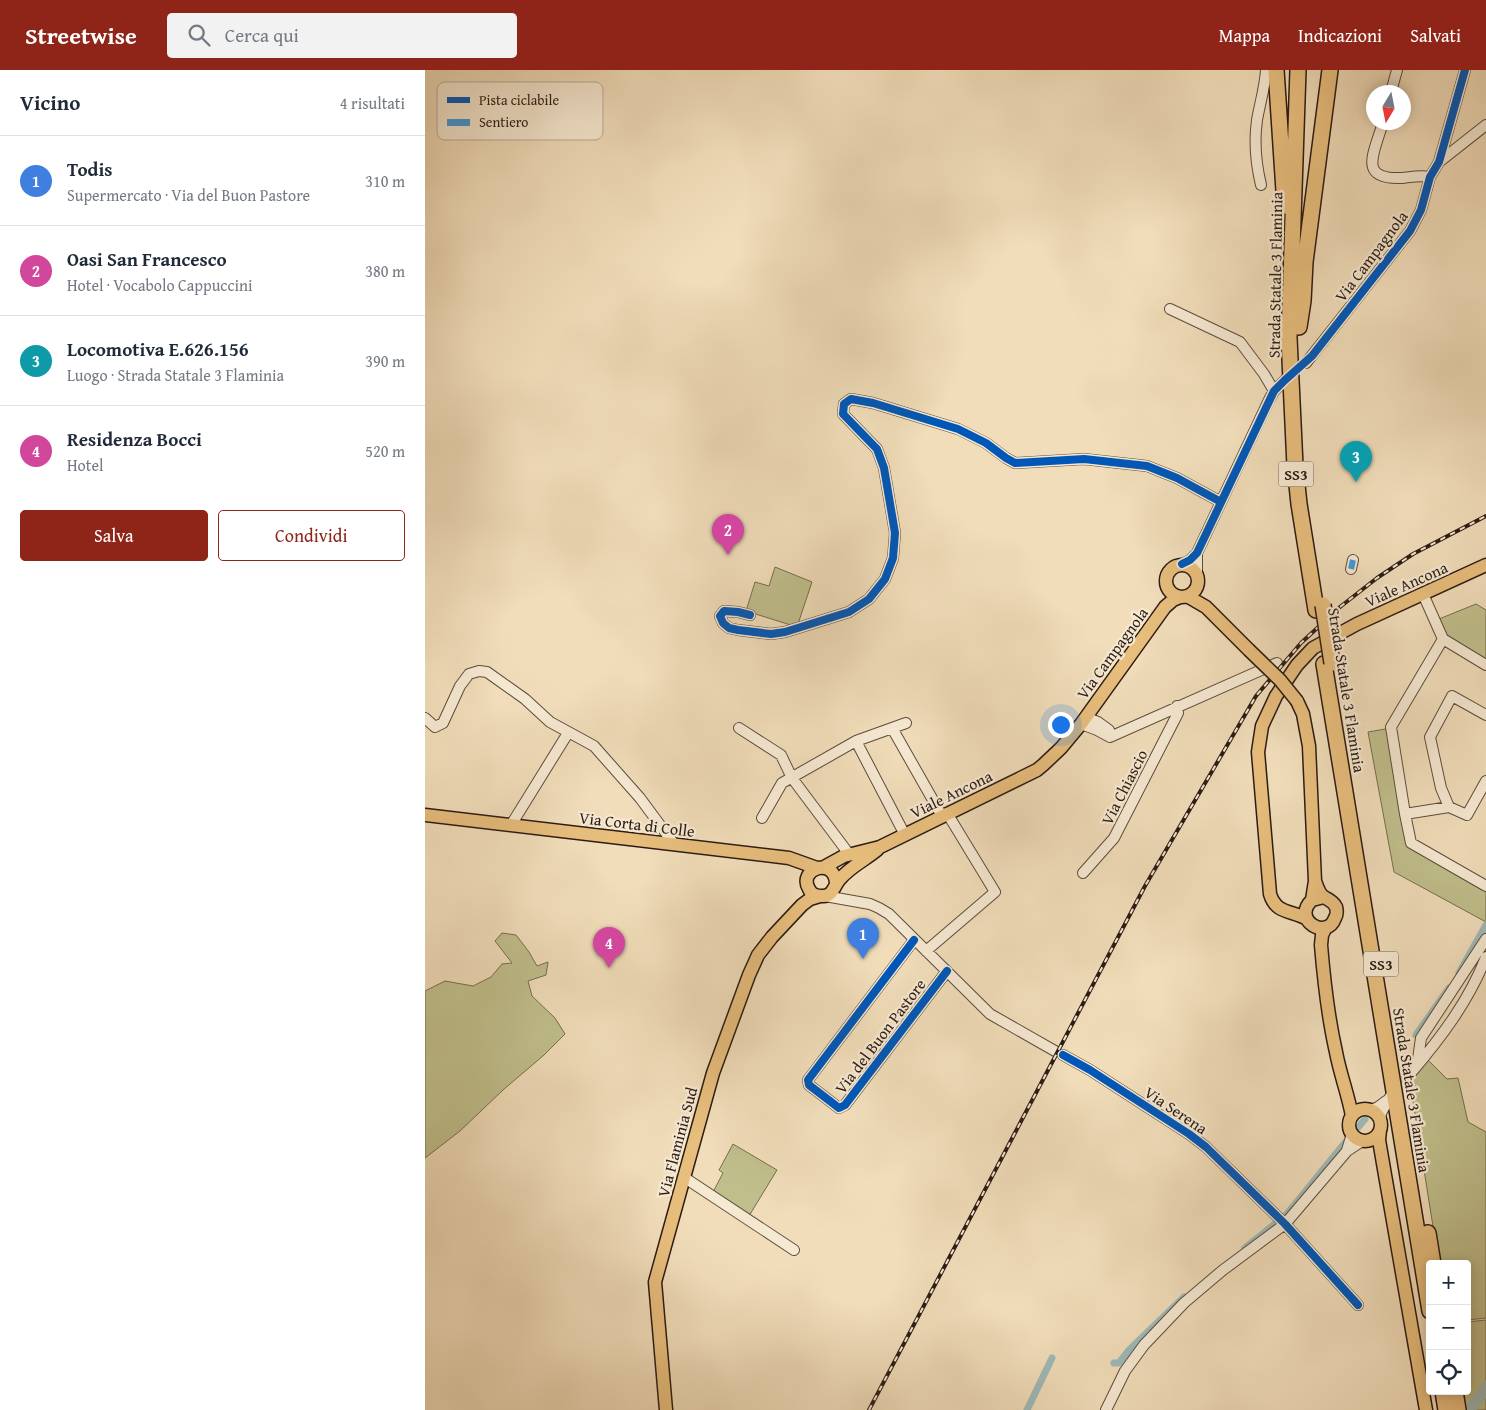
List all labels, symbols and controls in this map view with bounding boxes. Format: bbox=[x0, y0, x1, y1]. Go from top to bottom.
search box bbox=[167, 13, 517, 58]
text: Streetwise bbox=[25, 18, 137, 53]
icon: search bbox=[185, 21, 213, 49]
text: Cerca qui bbox=[225, 21, 299, 49]
text: Mappa bbox=[1219, 22, 1270, 49]
text: Indicazioni bbox=[1298, 22, 1382, 49]
text: Salvati bbox=[1410, 22, 1461, 49]
legend bbox=[437, 82, 603, 140]
north arrow bbox=[1366, 85, 1411, 130]
text: Vicino bbox=[20, 87, 80, 118]
text: Pista ciclabile bbox=[479, 90, 559, 110]
text: 4 risultati bbox=[340, 91, 405, 115]
text: Sentiero bbox=[479, 112, 528, 132]
text: Todis bbox=[67, 155, 113, 183]
text: 1 bbox=[32, 169, 40, 193]
text: 310 m bbox=[365, 169, 405, 193]
text: Supermercato · Via del Buon Pastore bbox=[67, 183, 310, 207]
street label: Strada Statale 3 Flaminia bbox=[1262, 191, 1288, 358]
street label: Via Campagnola bbox=[1329, 205, 1414, 307]
text: Oasi San Francesco bbox=[67, 245, 227, 273]
text: 2 bbox=[32, 259, 40, 283]
text: 380 m bbox=[365, 259, 405, 283]
text: Hotel · Vocabolo Cappuccini bbox=[67, 273, 252, 297]
text: Locomotiva E.626.156 bbox=[67, 335, 249, 363]
text: 3 bbox=[32, 349, 40, 373]
text: 390 m bbox=[365, 349, 405, 373]
text: Luogo · Strada Statale 3 Flaminia bbox=[67, 363, 284, 387]
text: Residenza Bocci bbox=[67, 425, 202, 453]
text: 4 bbox=[32, 439, 40, 463]
text: 520 m bbox=[365, 439, 405, 463]
pin: 3 bbox=[1340, 441, 1372, 482]
text: Hotel bbox=[67, 453, 103, 477]
road number: SS3 bbox=[1279, 462, 1313, 486]
button: Salva bbox=[20, 510, 208, 561]
button: Condividi bbox=[218, 510, 405, 561]
pin: 2 bbox=[712, 514, 744, 555]
street label: Viale Ancona bbox=[1361, 555, 1452, 613]
street label: Via Campagnola bbox=[1070, 602, 1154, 704]
street label: Strada Statale 3 Flaminia bbox=[1322, 606, 1372, 775]
your location bbox=[1048, 712, 1074, 738]
street label: Via Chiascio bbox=[1095, 745, 1153, 829]
street label: Viale Ancona bbox=[906, 764, 996, 824]
street label: Via Corta di Colle bbox=[578, 805, 696, 843]
pin: 1 bbox=[847, 918, 879, 959]
pin: 4 bbox=[593, 927, 625, 968]
road number: SS3 bbox=[1363, 952, 1399, 976]
street label: Via del Buon Pastore bbox=[829, 973, 931, 1099]
street label: Strada Statale 3 Flaminia bbox=[1387, 1006, 1437, 1175]
street label: Via Serena bbox=[1140, 1080, 1213, 1140]
street label: Via Flaminia Sud bbox=[651, 1084, 703, 1200]
map controls bbox=[1426, 1260, 1471, 1395]
button: + bbox=[1426, 1260, 1471, 1305]
button: − bbox=[1426, 1305, 1471, 1350]
button: locate bbox=[1426, 1350, 1471, 1395]

